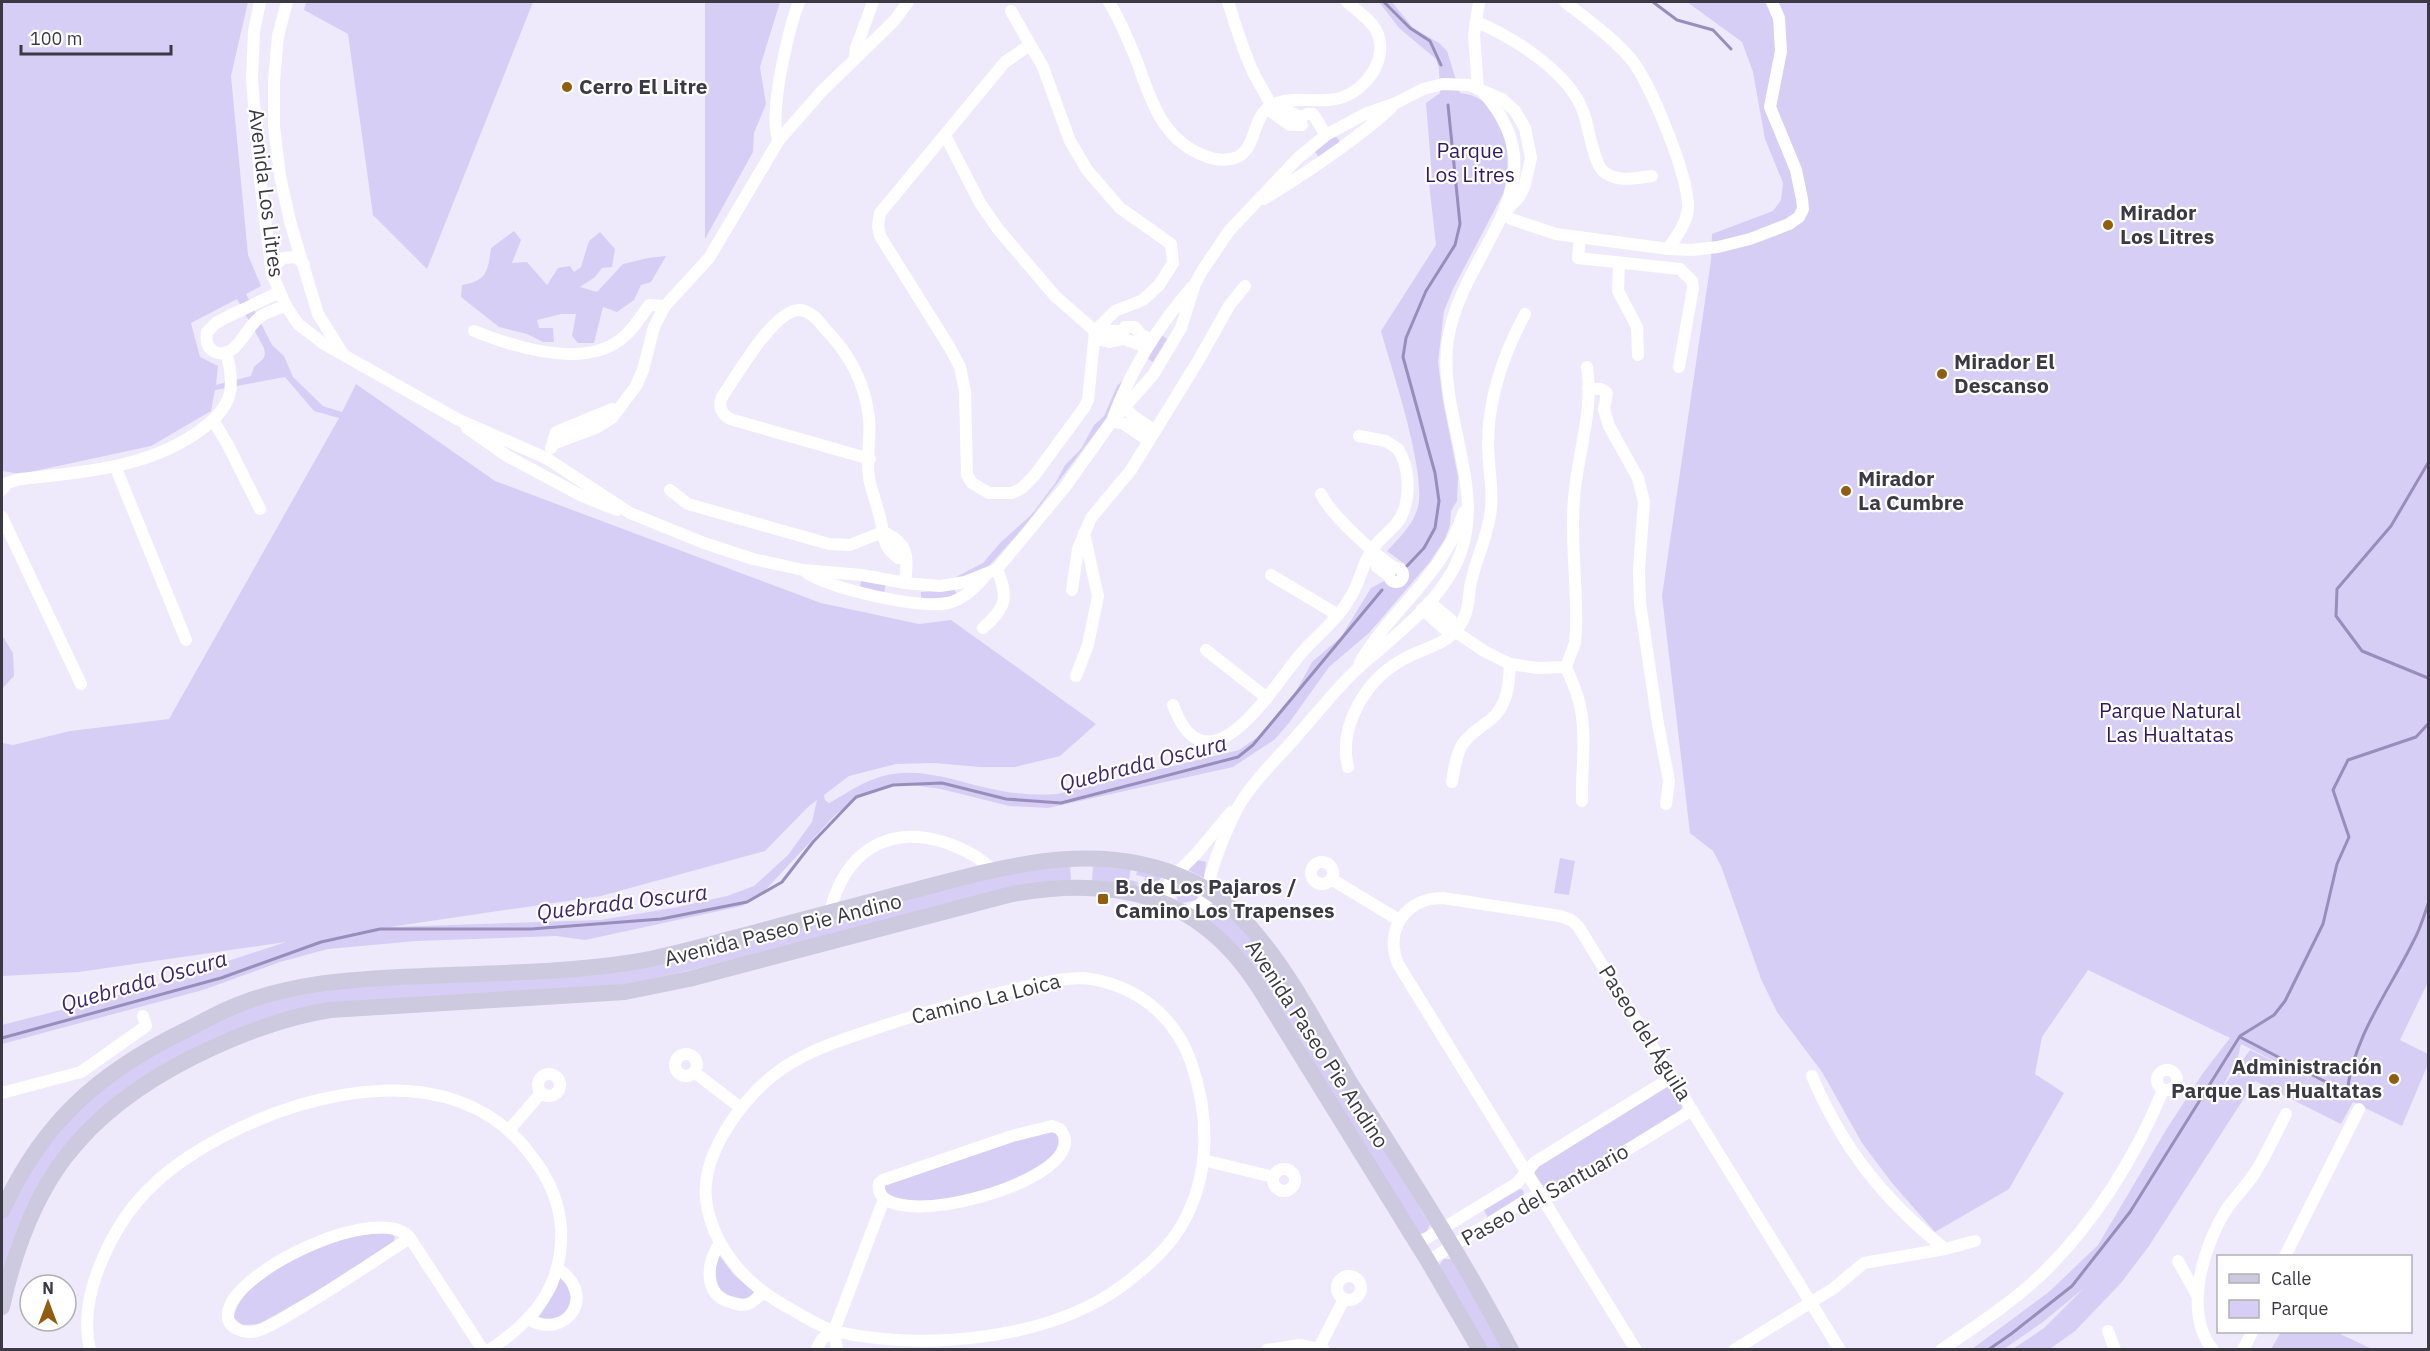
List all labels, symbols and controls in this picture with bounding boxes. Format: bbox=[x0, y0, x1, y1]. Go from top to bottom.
scale bar bbox=[21, 18, 171, 56]
text: 100 m bbox=[30, 27, 82, 50]
place label: Cerro El Litre bbox=[579, 72, 708, 100]
marker: Cerro El Litre bbox=[560, 80, 574, 94]
street label: Avenida Los Litres bbox=[243, 107, 291, 279]
park label: Parque Los Litres bbox=[1425, 136, 1515, 188]
place label: Mirador Los Litres bbox=[2120, 198, 2214, 250]
marker: Mirador Los Litres bbox=[2101, 218, 2115, 232]
place label: Mirador El Descanso bbox=[1954, 347, 2055, 399]
marker: Mirador El Descanso bbox=[1935, 367, 1949, 381]
place label: Mirador La Cumbre bbox=[1858, 464, 1964, 516]
marker: Mirador La Cumbre bbox=[1839, 484, 1853, 498]
park label: Parque Natural Las Hualtatas bbox=[2099, 696, 2241, 748]
water label: Quebrada Oscura bbox=[1056, 728, 1230, 797]
place label: B. de Los Pajaros / Camino Los Trapenses bbox=[1115, 872, 1335, 924]
water label: Quebrada Oscura bbox=[535, 877, 709, 926]
street label: Avenida Paseo Pie Andino bbox=[661, 886, 904, 972]
marker: B. de Los Pajaros / Camino Los Trapenses bbox=[1096, 892, 1110, 906]
street label: Avenida Paseo Pie Andino bbox=[1240, 934, 1396, 1153]
water label: Quebrada Oscura bbox=[57, 943, 230, 1018]
street label: Paseo del Águila bbox=[1593, 959, 1699, 1106]
street label: Camino La Loica bbox=[909, 966, 1063, 1030]
place label: Administración Parque Las Hualtatas bbox=[2171, 1052, 2382, 1104]
marker: Administración Parque Las Hualtatas bbox=[2387, 1072, 2401, 1086]
street label: Paseo del Santuario bbox=[1456, 1137, 1633, 1252]
legend bbox=[2217, 1255, 2412, 1333]
text: Calle bbox=[2271, 1267, 2311, 1290]
north arrow bbox=[18, 1273, 78, 1333]
text: N bbox=[42, 1278, 54, 1298]
text: Parque bbox=[2271, 1297, 2329, 1320]

